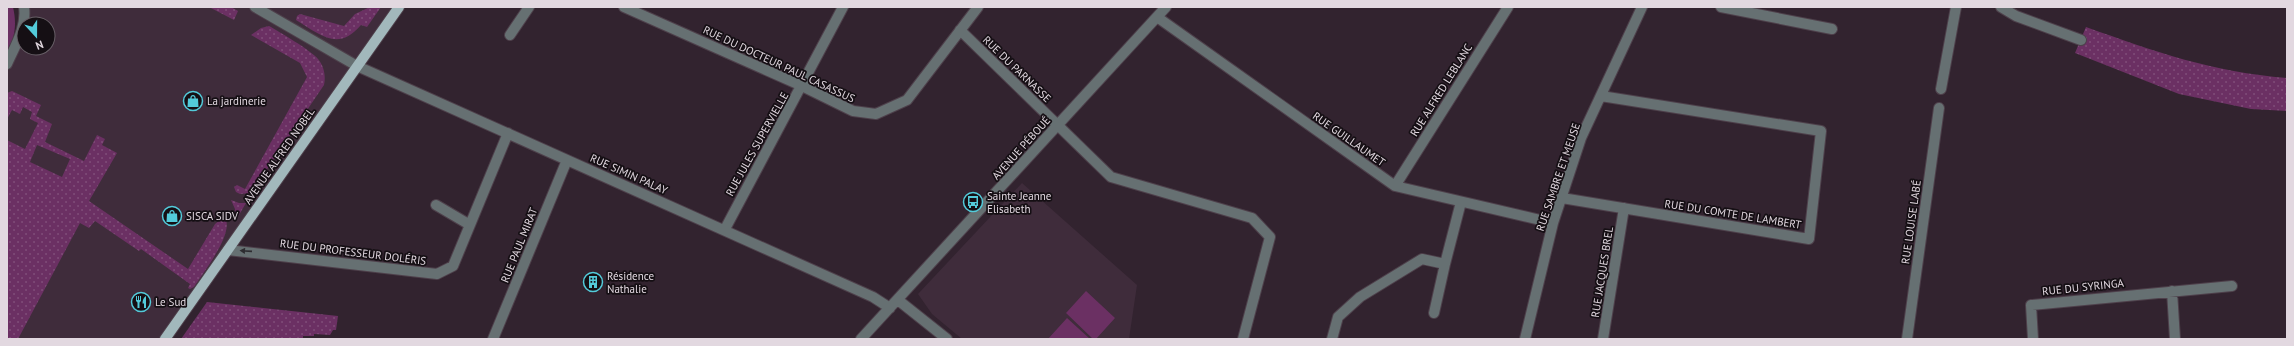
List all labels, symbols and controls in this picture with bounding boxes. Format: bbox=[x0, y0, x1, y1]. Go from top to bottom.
north arrow bbox=[16, 16, 56, 56]
street label: RUE DU DOCTEUR PAUL CASASSUS bbox=[701, 23, 857, 105]
street label: RUE DU PARNASSE bbox=[980, 33, 1054, 105]
text: N bbox=[34, 38, 45, 53]
street label: RUE ALFRED LEBLANC bbox=[1407, 41, 1475, 139]
street label: RUE JULES SUPERVIELLE bbox=[723, 89, 792, 199]
shop icon: La jardinerie bbox=[182, 90, 204, 112]
place label: La jardinerie bbox=[207, 94, 266, 108]
street label: AVENUE ALFRED NOBEL bbox=[240, 105, 318, 207]
street label: RUE GUILLAUMET bbox=[1310, 109, 1388, 169]
street label: AVENUE PÉBOUÉ bbox=[989, 113, 1053, 183]
street label: RUE SAMBRE ET MEUSE bbox=[1533, 121, 1583, 233]
street label: RUE SIMIN PALAY bbox=[588, 151, 671, 198]
street label: RUE LOUISE LABÉ bbox=[1898, 179, 1924, 265]
place label: Sainte Jeanne Elisabeth bbox=[987, 189, 1052, 216]
bus stop icon: Sainte Jeanne Elisabeth bbox=[962, 191, 984, 213]
street label: RUE DU COMTE DE LAMBERT bbox=[1664, 196, 1802, 232]
shop icon: SISCA SIDV bbox=[161, 205, 183, 227]
street label: RUE PAUL MIRAT bbox=[498, 205, 540, 285]
place label: SISCA SIDV bbox=[186, 209, 239, 223]
street label: RUE JACQUES BREL bbox=[1588, 225, 1616, 318]
street label: RUE DU PROFESSEUR DOLÉRIS bbox=[279, 236, 427, 268]
one-way arrow bbox=[240, 248, 252, 255]
place label: Résidence Nathalie bbox=[607, 269, 654, 296]
building icon: Résidence Nathalie bbox=[582, 271, 604, 293]
street label: RUE DU SYRINGA bbox=[2041, 276, 2125, 298]
restaurant icon: Le Sud bbox=[130, 291, 152, 313]
place label: Le Sud bbox=[155, 295, 186, 309]

